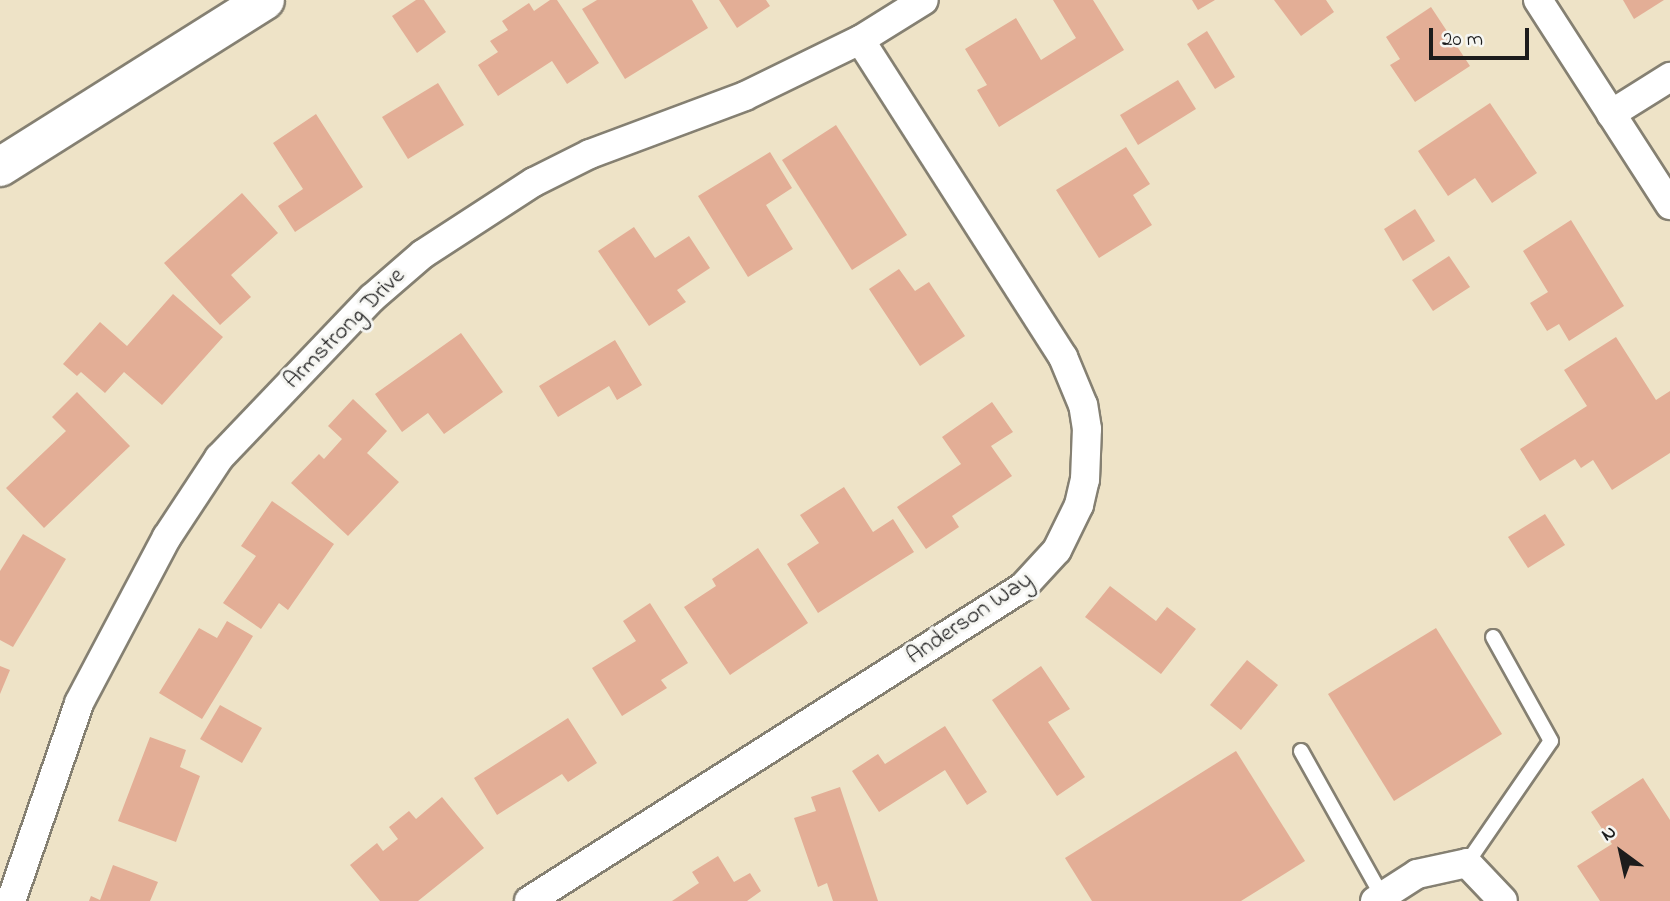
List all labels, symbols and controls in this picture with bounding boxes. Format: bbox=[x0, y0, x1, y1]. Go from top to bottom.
scale bar bbox=[1432, 14, 1532, 58]
text: 20 m bbox=[1442, 25, 1483, 55]
street label: Armstrong Drive bbox=[278, 262, 412, 396]
street label: Anderson Way bbox=[902, 566, 1038, 672]
north arrow bbox=[1586, 817, 1656, 887]
text: N bbox=[1597, 819, 1622, 849]

